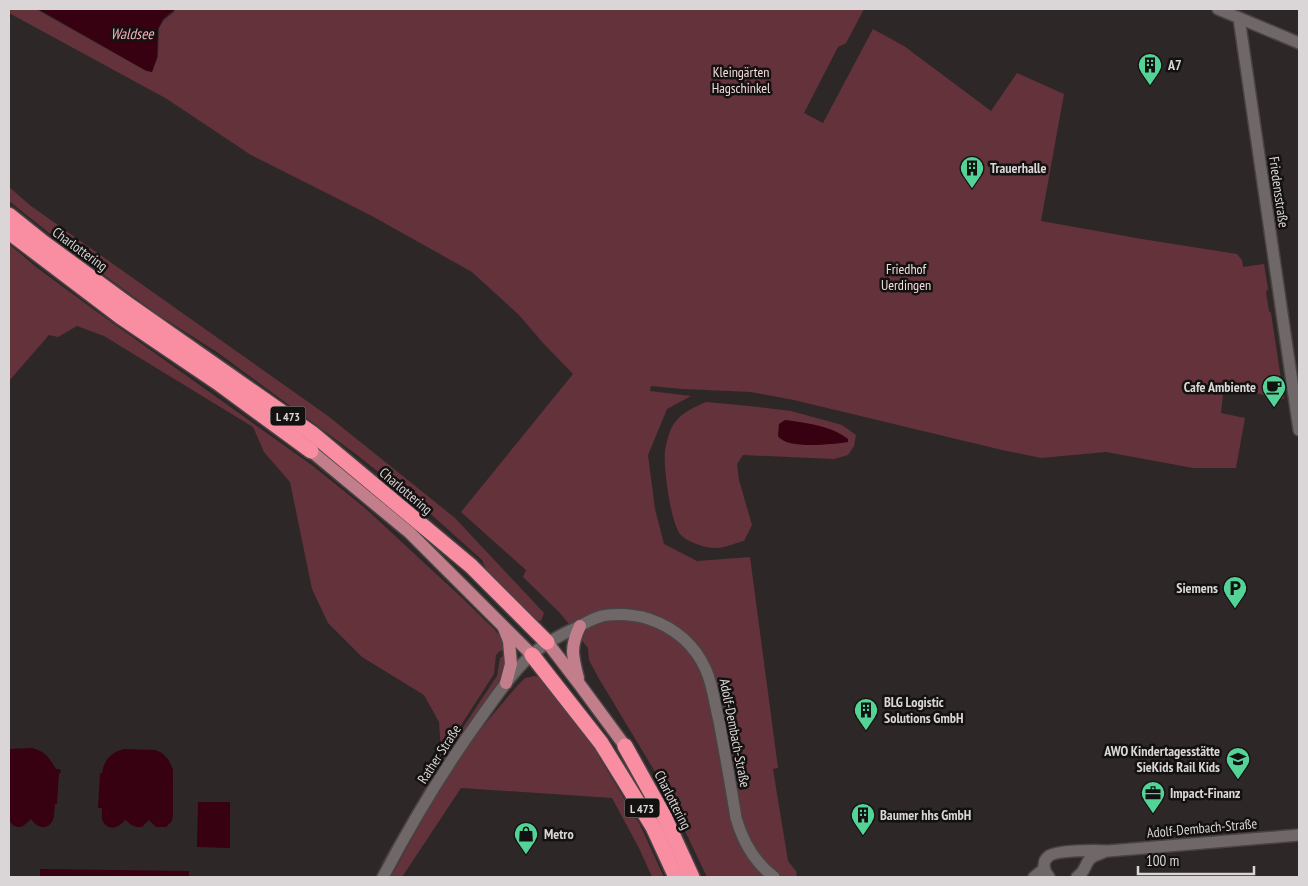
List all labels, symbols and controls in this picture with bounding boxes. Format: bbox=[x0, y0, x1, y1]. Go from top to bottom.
water label: Waldsee bbox=[111, 24, 154, 43]
building icon: A7 bbox=[1137, 52, 1163, 86]
place label: A7 bbox=[1167, 56, 1182, 74]
park label: Kleingärten Hagschinkel bbox=[712, 63, 771, 97]
building icon: Trauerhalle bbox=[959, 155, 985, 189]
street label: Friedensstraße bbox=[1265, 155, 1293, 229]
place label: Trauerhalle bbox=[990, 159, 1047, 177]
street label: Charlottering bbox=[49, 223, 111, 275]
park label: Friedhof Uerdingen bbox=[881, 260, 931, 294]
cafe icon: Cafe Ambiente bbox=[1261, 374, 1287, 408]
place label: Cafe Ambiente bbox=[1184, 378, 1256, 396]
road number: L 473 bbox=[270, 406, 306, 426]
street label: Charlottering bbox=[376, 464, 436, 518]
parking icon: Siemens bbox=[1222, 575, 1248, 609]
place label: Siemens bbox=[1176, 579, 1218, 597]
street label: Adolf-Dembach-Straße bbox=[716, 677, 754, 789]
place label: BLG Logistic Solutions GmbH bbox=[884, 693, 963, 727]
building icon: BLG Logistic Solutions GmbH bbox=[853, 697, 879, 731]
street label: Rather Straße bbox=[413, 721, 465, 787]
place label: AWO Kindertagesstätte SieKids Rail Kids bbox=[1103, 742, 1220, 776]
school or university icon: AWO Kindertagesstätte SieKids Rail Kids bbox=[1225, 746, 1251, 780]
street label: Charlottering bbox=[651, 768, 695, 832]
office icon: Impact-Finanz bbox=[1140, 780, 1166, 814]
place label: Impact-Finanz bbox=[1170, 784, 1240, 802]
road number: L 473 bbox=[624, 798, 660, 818]
building icon: Baumer hhs GmbH bbox=[850, 802, 876, 836]
place label: Baumer hhs GmbH bbox=[880, 806, 971, 824]
street label: Adolf-Dembach-Straße bbox=[1146, 814, 1258, 842]
shop icon: Metro bbox=[513, 821, 539, 855]
place label: Metro bbox=[544, 825, 574, 843]
scale bar bbox=[1138, 844, 1254, 876]
text: 100 m bbox=[1146, 851, 1179, 870]

